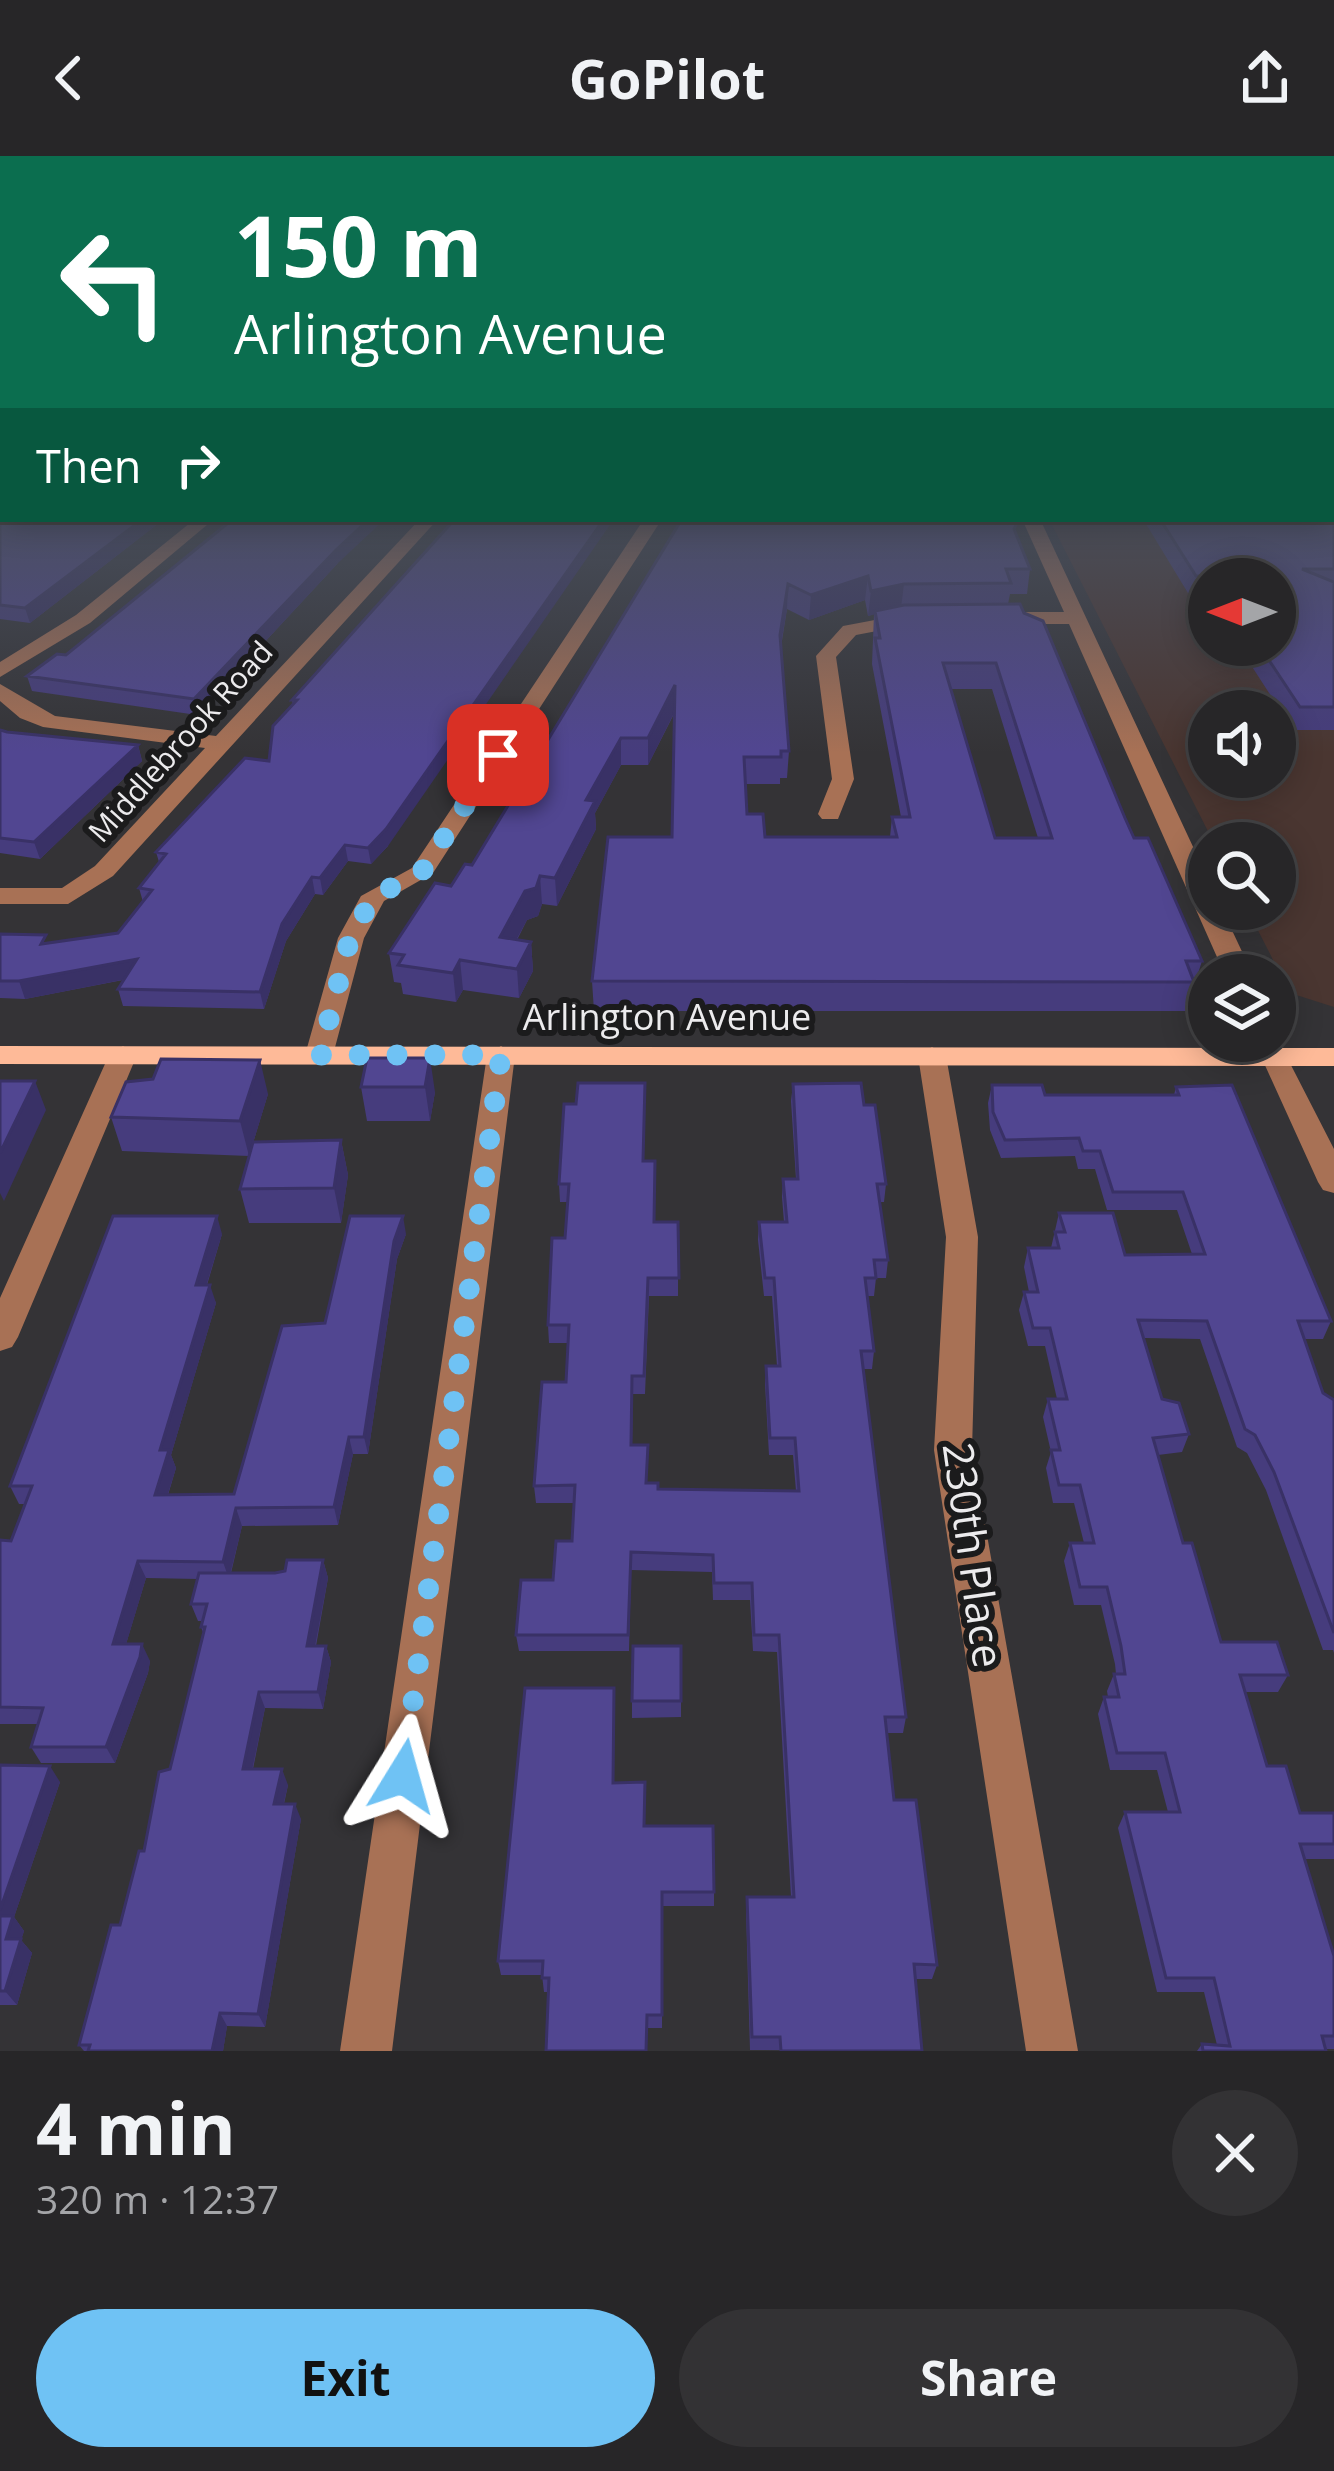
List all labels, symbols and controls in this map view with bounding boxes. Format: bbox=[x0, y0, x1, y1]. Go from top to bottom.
text: GoPilot bbox=[569, 41, 765, 115]
icon: back bbox=[36, 45, 102, 111]
icon: share bbox=[1232, 45, 1298, 111]
text: 150 m bbox=[234, 187, 482, 302]
icon: left bbox=[36, 204, 192, 360]
text: Arlington Avenue bbox=[234, 296, 667, 370]
icon: right bbox=[165, 432, 231, 498]
text: Then bbox=[36, 435, 141, 496]
north arrow bbox=[1188, 558, 1296, 666]
map controls bbox=[1188, 558, 1296, 1062]
street label: Middlebrook Road bbox=[78, 632, 281, 850]
button: sound bbox=[1188, 690, 1296, 798]
pin bbox=[447, 704, 549, 806]
icon: arrive bbox=[465, 722, 531, 788]
button: search bbox=[1188, 822, 1296, 930]
button: layers bbox=[1188, 954, 1296, 1062]
street label: Arlington Avenue bbox=[523, 992, 811, 1041]
street label: 230th Place bbox=[930, 1439, 1018, 1671]
position arrow bbox=[340, 1713, 466, 1839]
text: 4 min bbox=[36, 2078, 236, 2176]
button: close bbox=[1172, 2090, 1298, 2216]
text: 320 m · 12:37 bbox=[36, 2172, 279, 2225]
button: Exit bbox=[36, 2309, 655, 2447]
button: Share bbox=[679, 2309, 1298, 2447]

